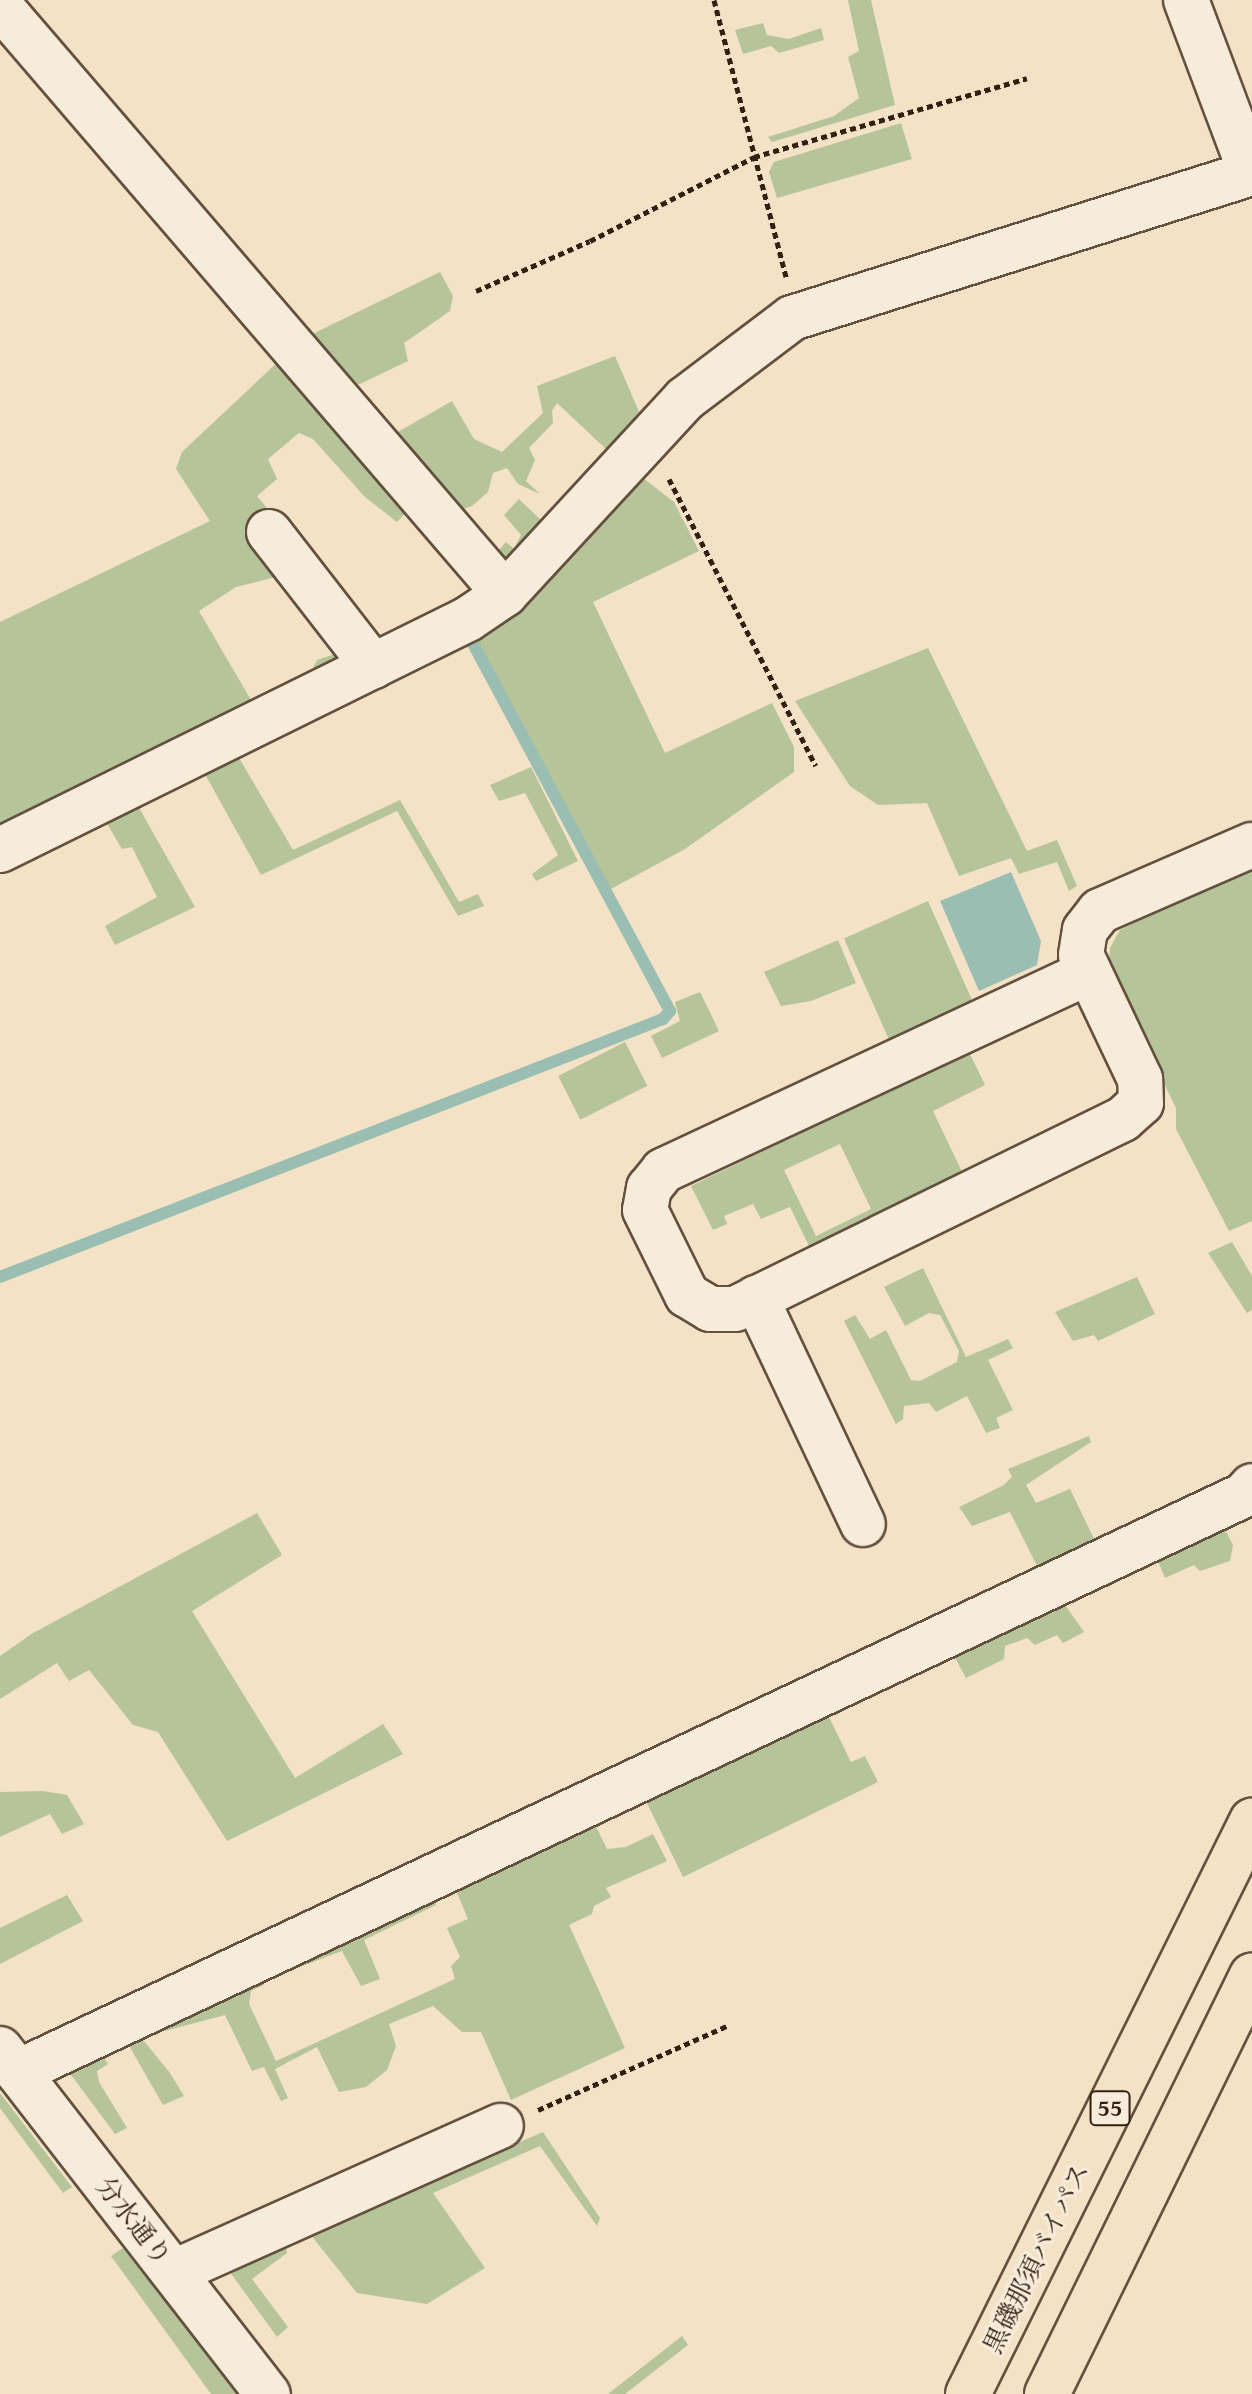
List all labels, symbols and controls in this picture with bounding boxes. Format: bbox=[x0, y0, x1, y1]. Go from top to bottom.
road number: 55 bbox=[1088, 2088, 1132, 2128]
street label: 黒磯那須バイパス bbox=[976, 2158, 1096, 2358]
street label: 分水通り bbox=[90, 2170, 178, 2272]

